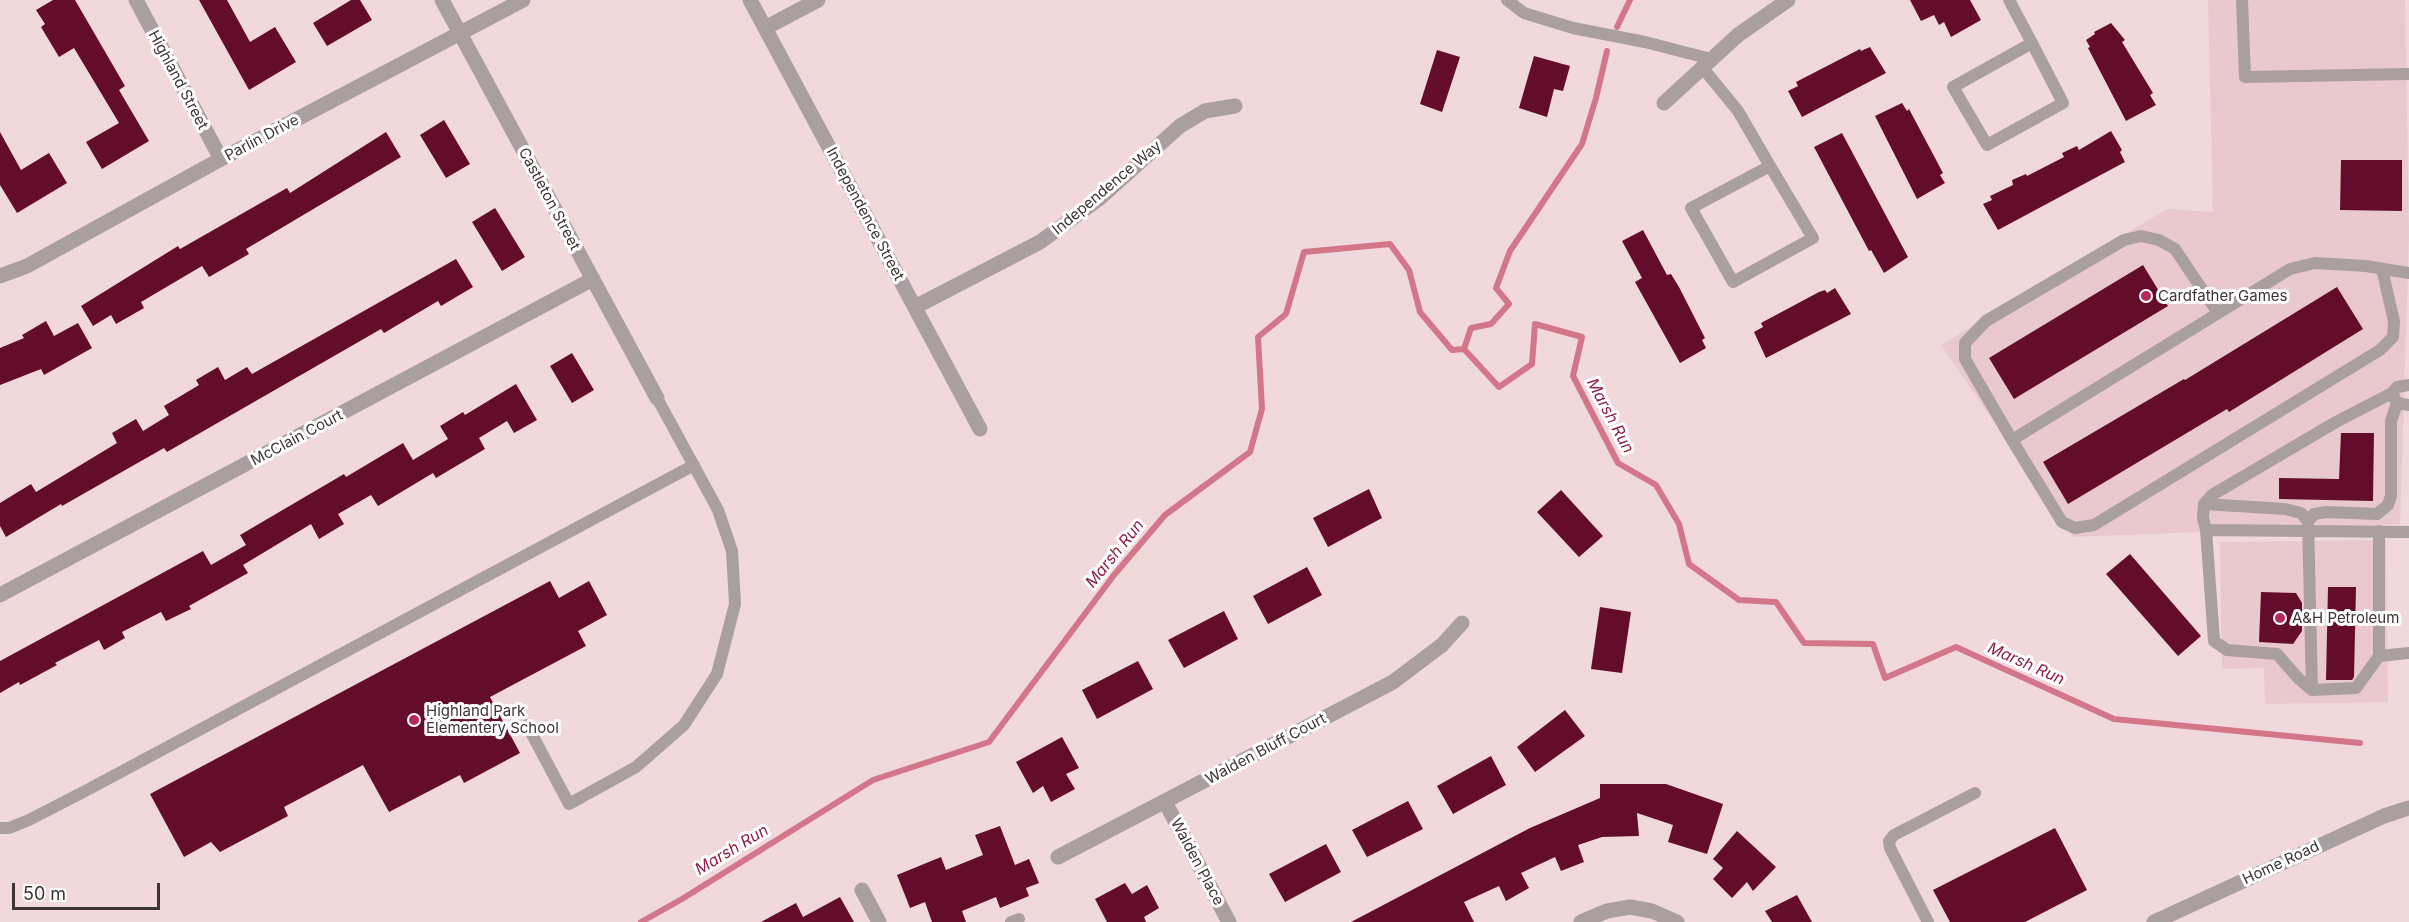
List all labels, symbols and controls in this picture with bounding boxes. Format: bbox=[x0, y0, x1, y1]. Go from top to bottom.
street label: Highland Street bbox=[144, 27, 212, 133]
street label: Parlin Drive bbox=[222, 111, 302, 165]
street label: Independence Way bbox=[1049, 137, 1165, 239]
street label: Independence Street bbox=[822, 144, 908, 284]
street label: Castleton Street bbox=[514, 145, 584, 253]
place label: Cardfather Games bbox=[2158, 287, 2288, 305]
marker: Cardfather Games bbox=[2139, 289, 2153, 303]
water label: Marsh Run bbox=[1582, 375, 1638, 457]
street label: McClain Court bbox=[248, 406, 346, 470]
water label: Marsh Run bbox=[1082, 516, 1148, 592]
place label: A&H Petroleum bbox=[2292, 609, 2399, 627]
marker: A&H Petroleum bbox=[2273, 611, 2287, 625]
water label: Marsh Run bbox=[1985, 639, 2067, 689]
place label: Highland Park Elementery School bbox=[426, 702, 559, 737]
street label: Walden Bluff Court bbox=[1203, 710, 1329, 788]
marker: Highland Park Elementery School bbox=[407, 713, 421, 727]
street label: Walden Place bbox=[1167, 815, 1227, 909]
water label: Marsh Run bbox=[692, 821, 772, 879]
street label: Home Road bbox=[2240, 837, 2322, 889]
scale bar bbox=[15, 871, 164, 909]
text: 50 m bbox=[23, 883, 66, 904]

